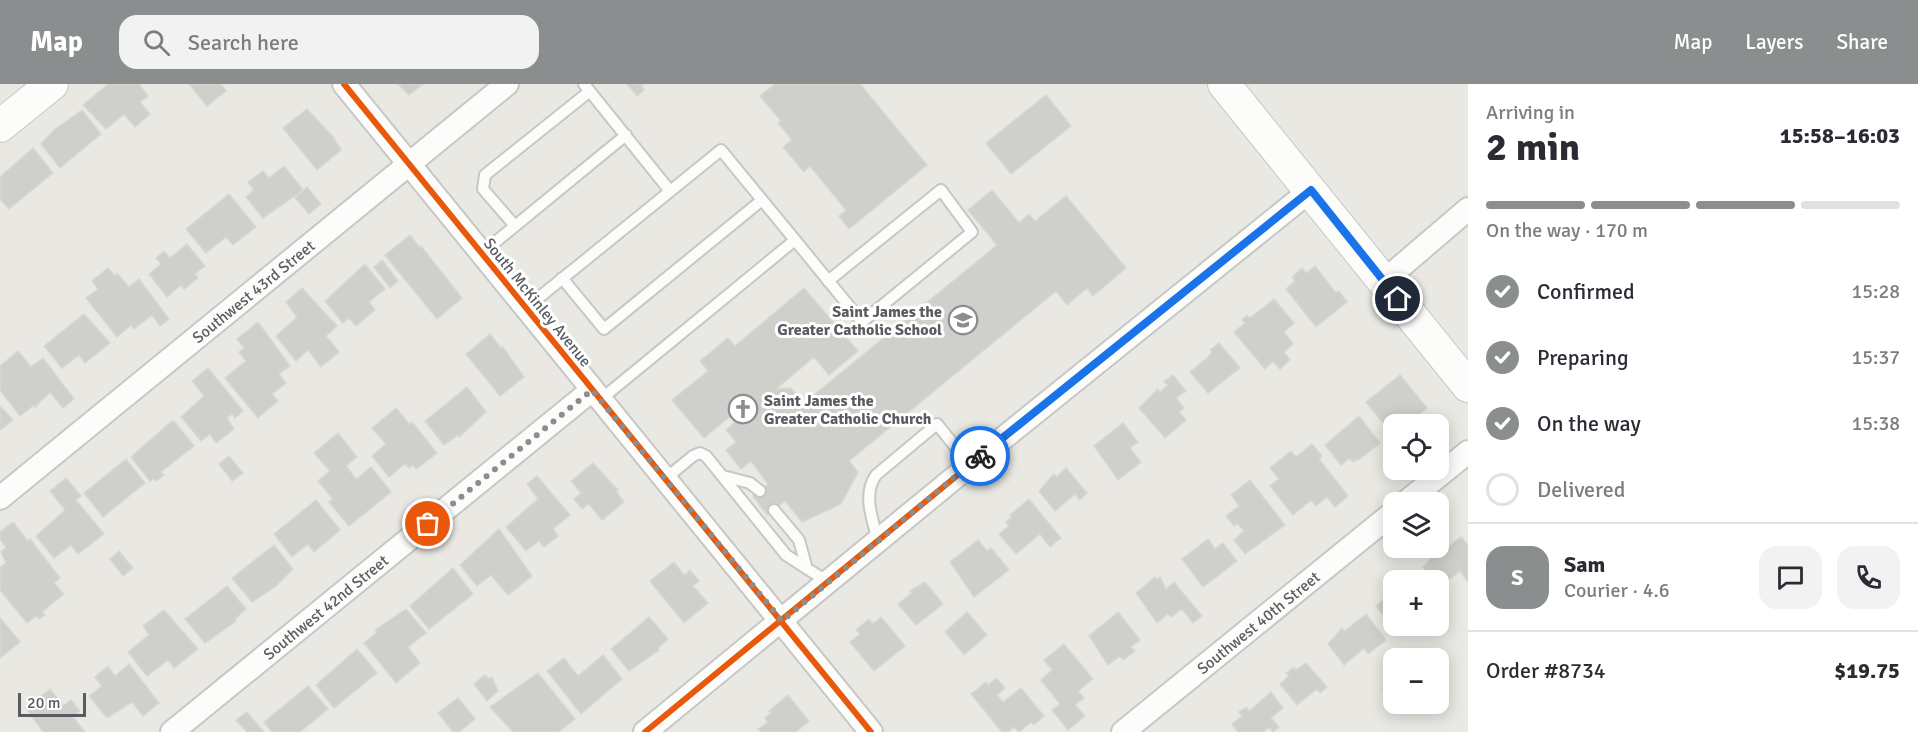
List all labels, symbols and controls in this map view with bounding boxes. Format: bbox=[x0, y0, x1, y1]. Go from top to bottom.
search box bbox=[119, 15, 539, 69]
text: Map bbox=[30, 25, 83, 59]
icon: search bbox=[140, 26, 173, 59]
text: Search here bbox=[188, 29, 299, 56]
text: Map bbox=[1674, 29, 1712, 55]
text: Layers bbox=[1745, 29, 1803, 55]
text: Share bbox=[1836, 29, 1888, 55]
text: Arriving in bbox=[1486, 100, 1575, 125]
text: 15:58–16:03 bbox=[1780, 122, 1900, 149]
text: 2 min bbox=[1486, 123, 1580, 171]
text: On the way · 170 m bbox=[1486, 218, 1648, 243]
street label: South McKinley Avenue bbox=[479, 234, 595, 371]
street label: Southwest 43rd Street bbox=[189, 236, 320, 348]
pin bbox=[1372, 273, 1423, 324]
icon: check bbox=[1486, 275, 1519, 308]
text: Confirmed bbox=[1537, 278, 1635, 305]
text: 15:28 bbox=[1851, 279, 1900, 304]
icon: home bbox=[1381, 282, 1414, 315]
place label: Saint James the Greater Catholic School bbox=[777, 302, 942, 340]
school or university icon: Saint James the Greater Catholic School bbox=[947, 304, 979, 336]
icon: check bbox=[1486, 341, 1519, 374]
text: Preparing bbox=[1537, 344, 1629, 371]
text: 15:37 bbox=[1851, 345, 1900, 370]
place label: Saint James the Greater Catholic Church bbox=[764, 391, 932, 429]
church icon: Saint James the Greater Catholic Church bbox=[727, 393, 759, 425]
icon: check bbox=[1486, 407, 1519, 440]
text: On the way bbox=[1537, 410, 1641, 437]
text: 15:38 bbox=[1851, 411, 1900, 436]
map controls bbox=[1383, 414, 1449, 714]
button: locate bbox=[1383, 414, 1449, 480]
courier bbox=[950, 426, 1010, 486]
icon: bike bbox=[964, 440, 997, 473]
text: Delivered bbox=[1537, 476, 1625, 503]
button: layers bbox=[1383, 492, 1449, 558]
pin bbox=[402, 498, 453, 549]
icon: bag bbox=[411, 507, 444, 540]
button: chat bbox=[1759, 546, 1822, 609]
button: phone bbox=[1837, 546, 1900, 609]
street label: Southwest 42nd Street bbox=[260, 551, 393, 665]
text: Sam bbox=[1564, 551, 1605, 578]
text: S bbox=[1511, 564, 1524, 591]
street label: Southwest 40th Street bbox=[1193, 567, 1325, 679]
button: + bbox=[1383, 570, 1449, 636]
text: Courier · 4.6 bbox=[1564, 578, 1670, 603]
button: − bbox=[1383, 648, 1449, 714]
text: Order #8734 bbox=[1486, 657, 1606, 684]
text: $19.75 bbox=[1834, 657, 1900, 684]
scale bar bbox=[18, 690, 86, 718]
text: 20 m bbox=[27, 693, 61, 713]

